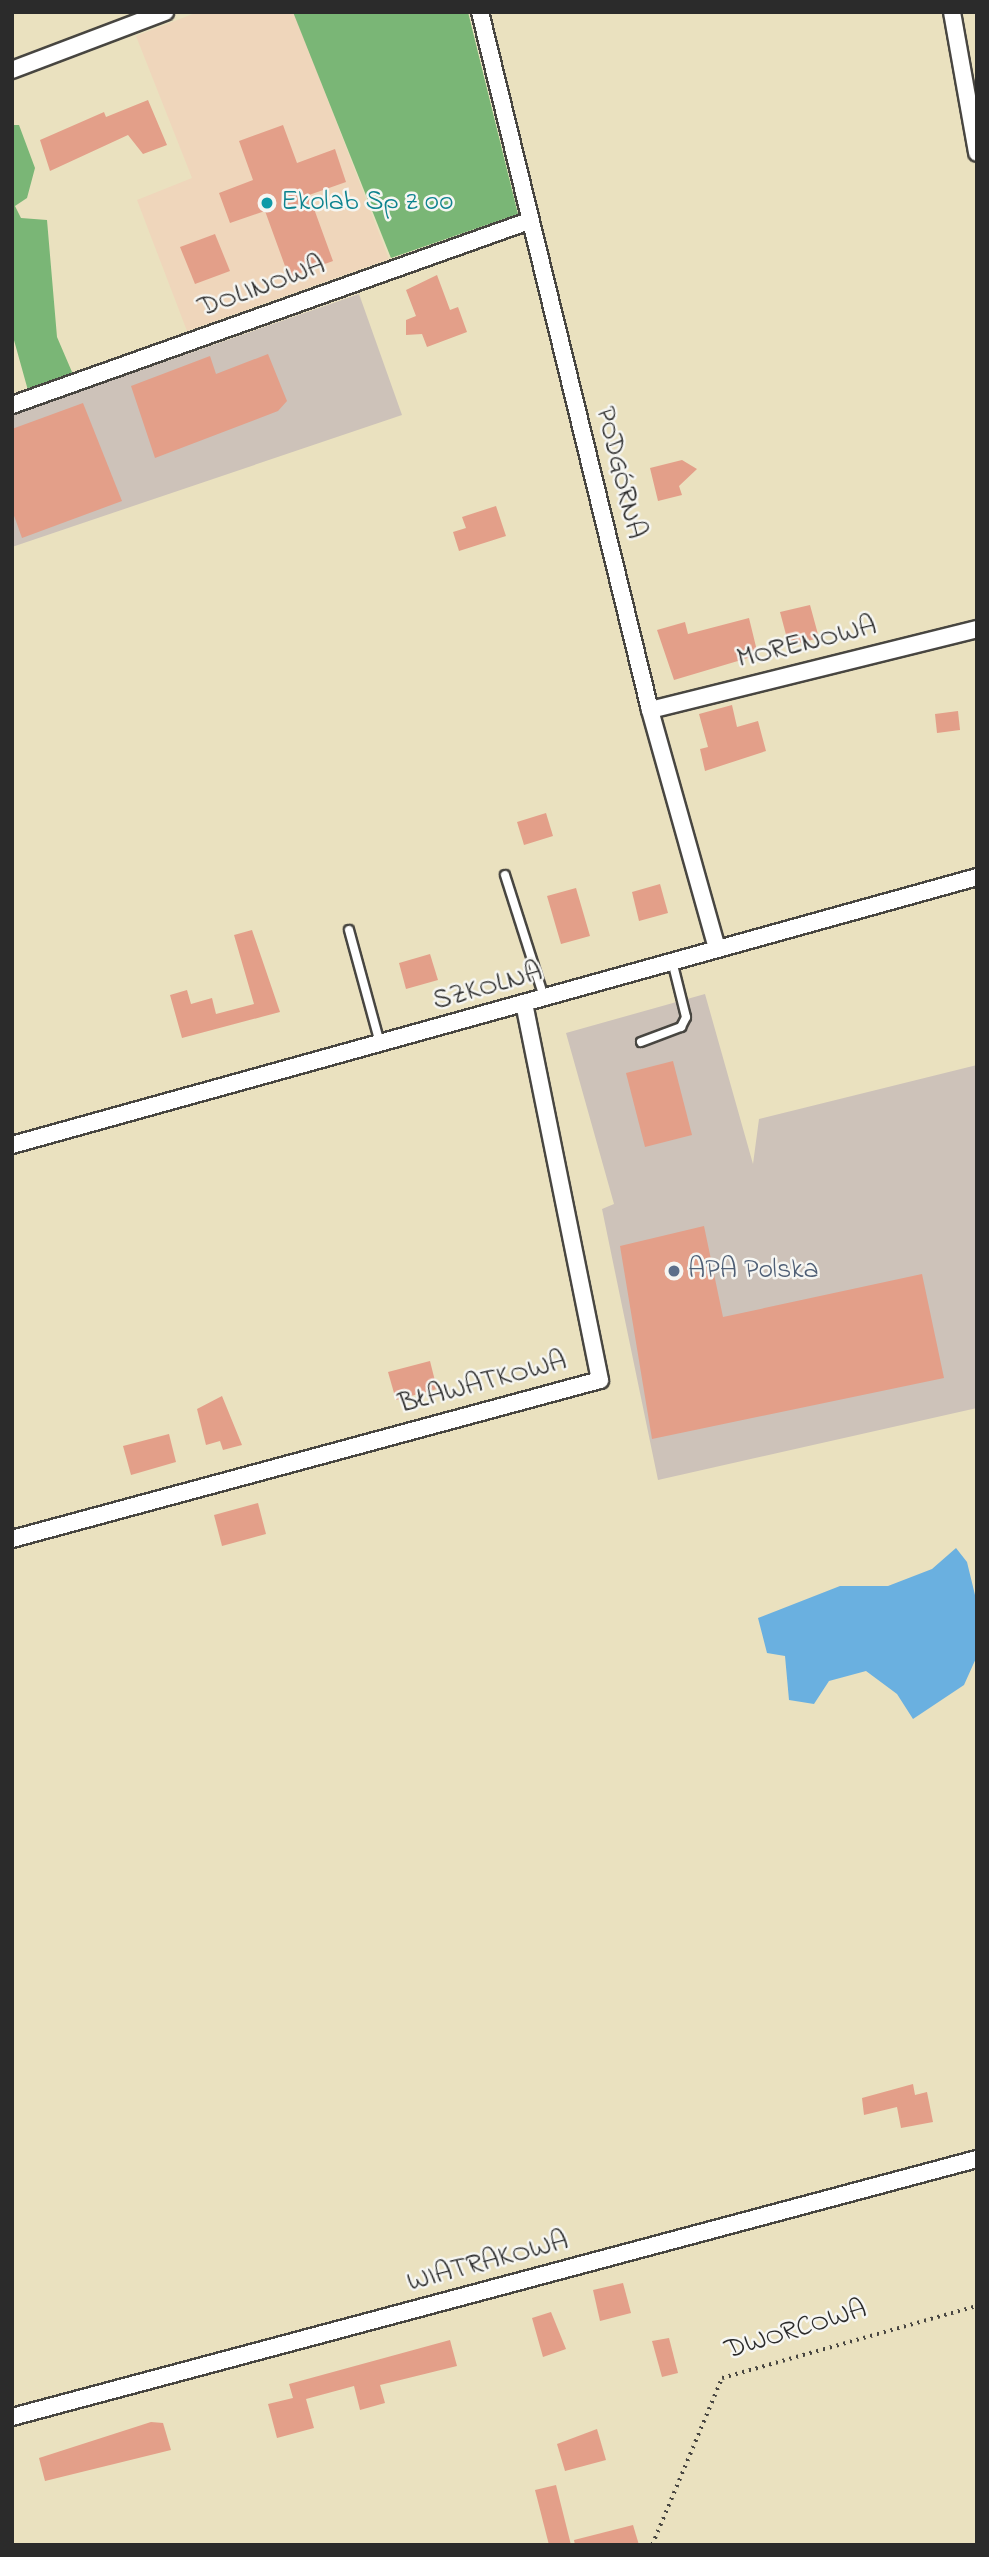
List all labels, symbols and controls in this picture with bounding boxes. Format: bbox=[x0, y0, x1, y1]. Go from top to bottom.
place label: Ekolab Sp z oo bbox=[281, 186, 454, 220]
marker: Ekolab Sp z oo bbox=[259, 195, 275, 211]
street label: DOLINOWA bbox=[194, 250, 330, 326]
street label: PODGÓRNA bbox=[586, 404, 652, 542]
street label: MORENOWA bbox=[734, 610, 880, 678]
street label: SZKOLNA bbox=[429, 956, 547, 1020]
place label: APA Polska bbox=[688, 1254, 819, 1288]
marker: APA Polska bbox=[666, 1263, 682, 1279]
street label: BŁAWATKOWA bbox=[395, 1345, 571, 1423]
street label: WIATRAKOWA bbox=[404, 2225, 572, 2301]
street label: DWORCOWA bbox=[721, 2294, 871, 2368]

